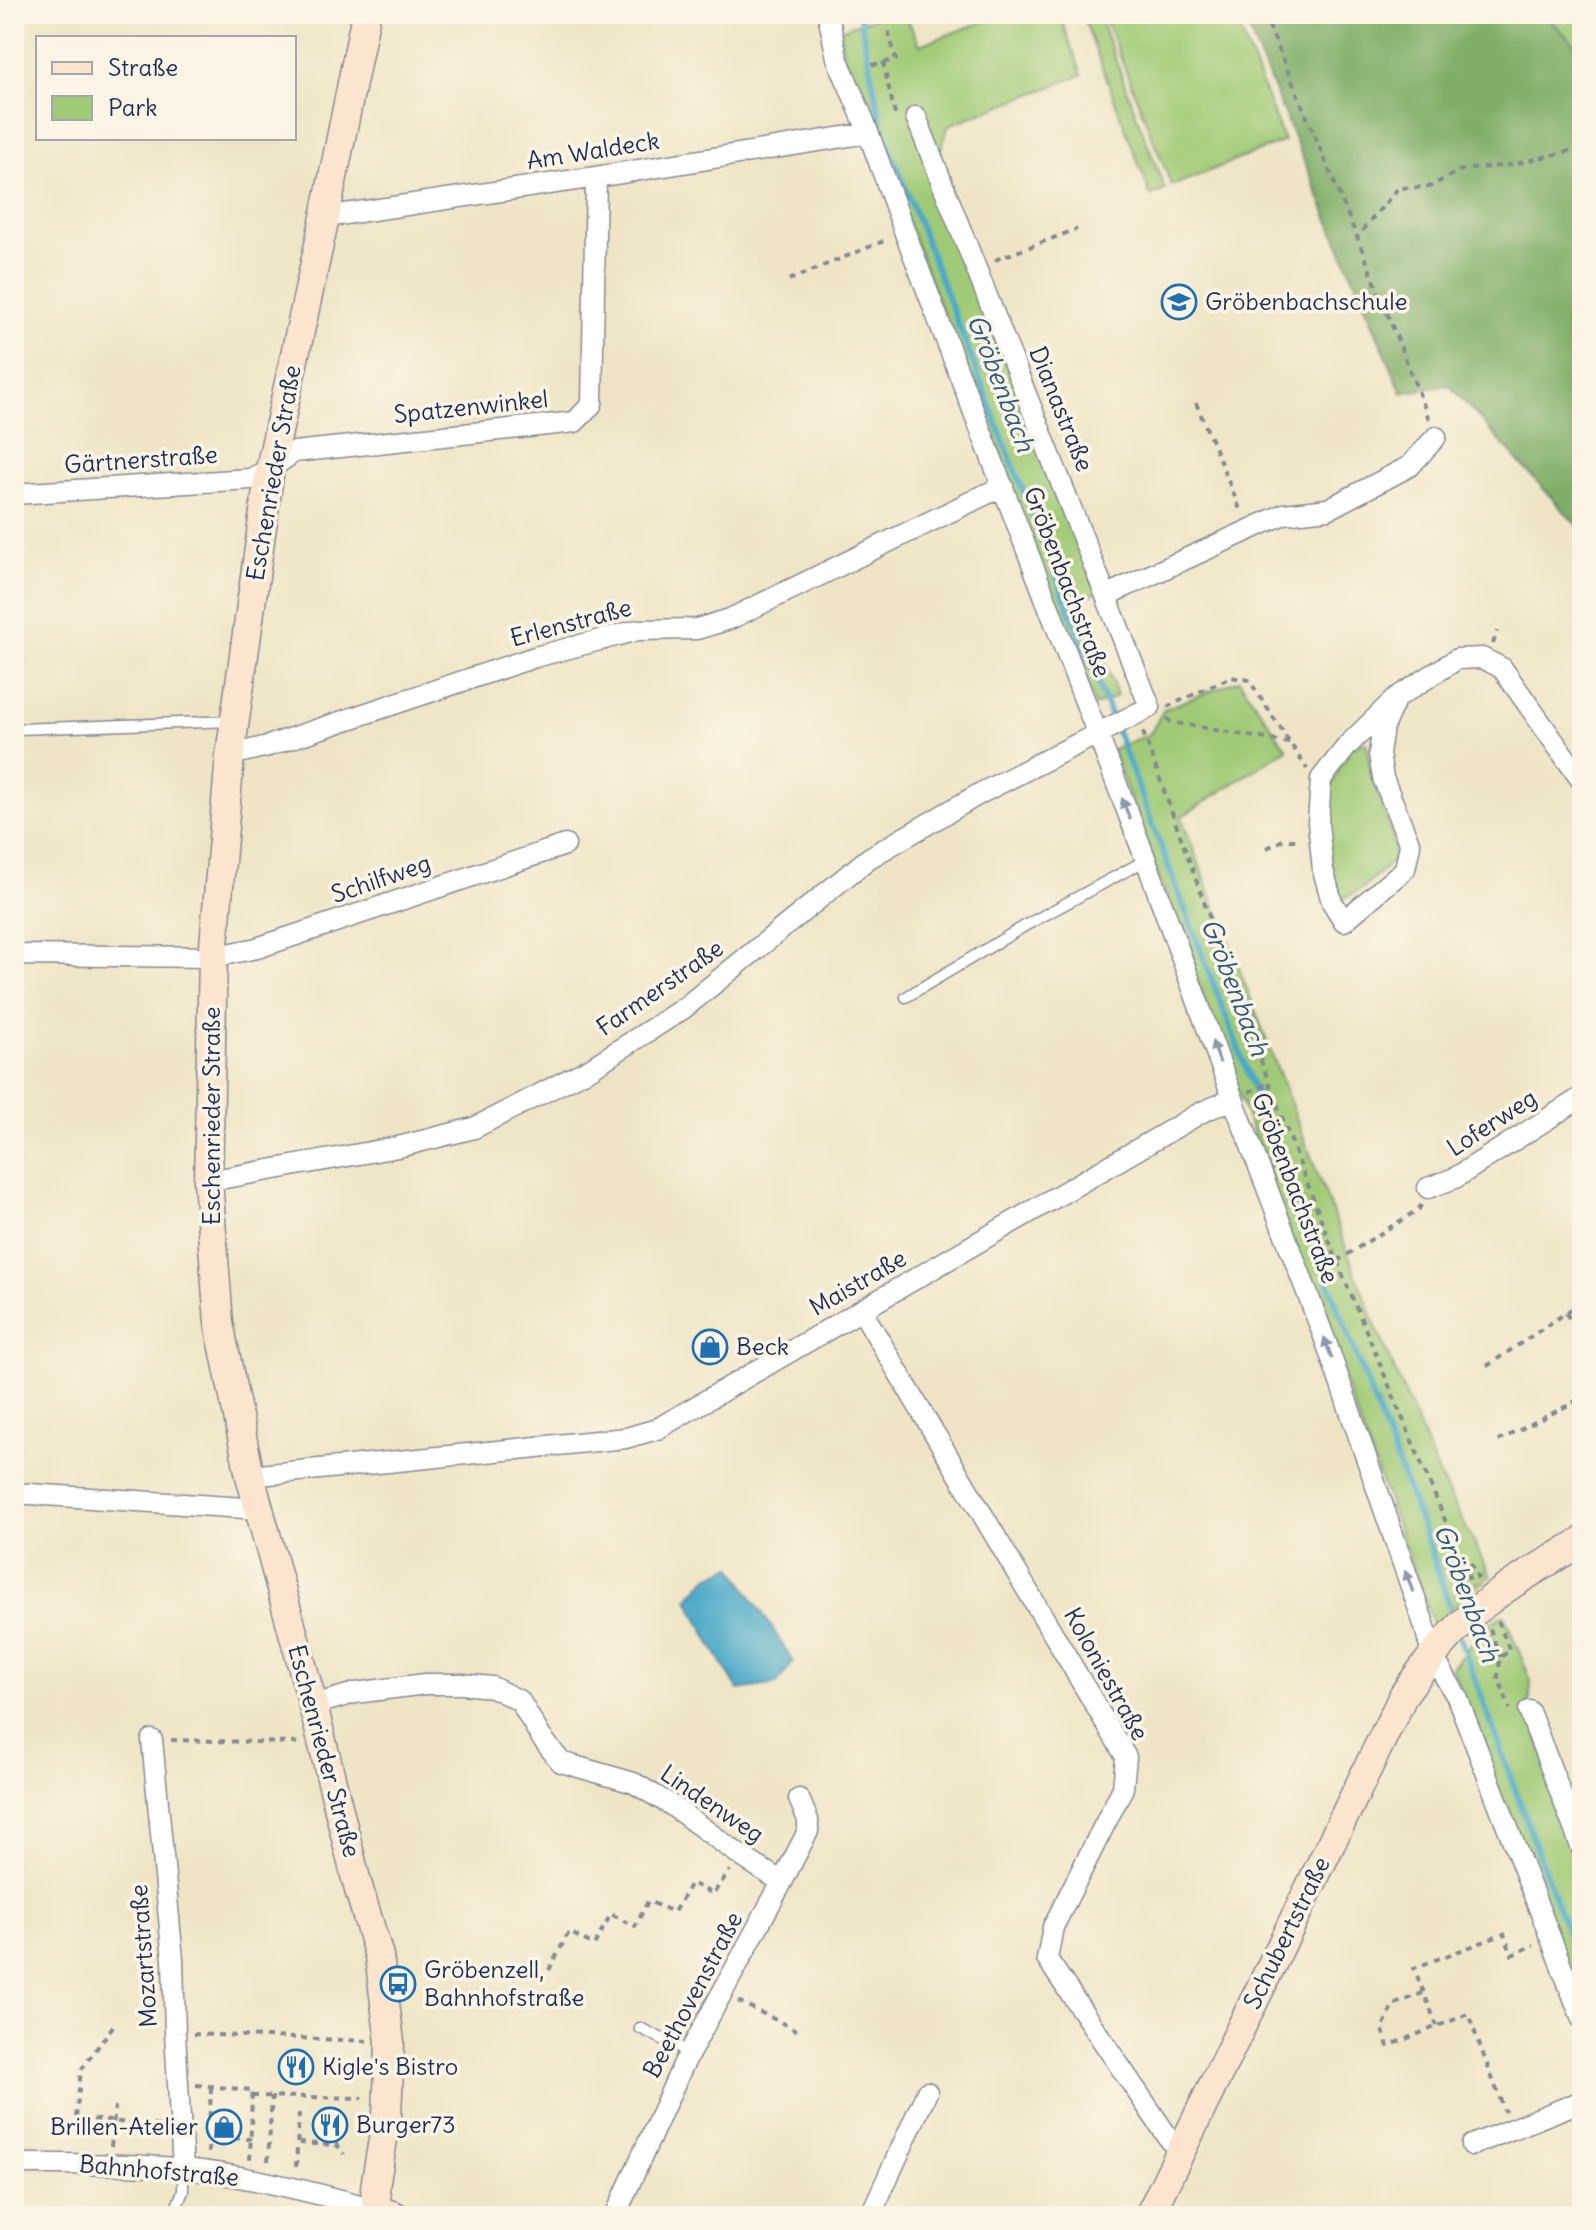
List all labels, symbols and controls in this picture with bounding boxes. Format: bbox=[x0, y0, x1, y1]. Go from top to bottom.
legend bbox=[36, 36, 296, 140]
text: Straße bbox=[108, 52, 178, 82]
text: Park bbox=[108, 92, 158, 122]
street label: Am Waldeck bbox=[524, 125, 661, 175]
school or university icon: Gröbenbachschule bbox=[1160, 283, 1198, 321]
place label: Gröbenbachschule bbox=[1205, 286, 1408, 316]
water label: Gröbenbach bbox=[960, 309, 1043, 457]
street label: Dianastraße bbox=[1023, 342, 1101, 475]
street label: Eschenrieder Straße bbox=[239, 363, 307, 583]
street label: Spatzenwinkel bbox=[392, 383, 550, 429]
street label: Gärtnerstraße bbox=[63, 439, 219, 479]
street label: Gröbenbachstraße bbox=[1018, 482, 1118, 681]
street label: Erlenstraße bbox=[507, 591, 635, 653]
one-way arrow bbox=[1119, 797, 1132, 821]
street label: Schilfweg bbox=[327, 847, 434, 909]
water label: Gröbenbach bbox=[1194, 913, 1277, 1061]
street label: Farmerstraße bbox=[590, 932, 729, 1042]
street label: Eschenrieder Straße bbox=[196, 1007, 226, 1225]
one-way arrow bbox=[1210, 1040, 1222, 1064]
street label: Loferweg bbox=[1441, 1082, 1542, 1162]
street label: Gröbenbachstraße bbox=[1246, 1088, 1346, 1287]
street label: Maistraße bbox=[804, 1242, 911, 1322]
shop icon: Beck bbox=[691, 1328, 729, 1366]
place label: Beck bbox=[736, 1331, 789, 1361]
one-way arrow bbox=[1321, 1336, 1334, 1360]
water label: Gröbenbach bbox=[1427, 1519, 1508, 1667]
one-way arrow bbox=[1403, 1569, 1415, 1593]
street label: Koloniestraße bbox=[1058, 1602, 1156, 1745]
street label: Eschenrieder Straße bbox=[282, 1641, 368, 1860]
street label: Lindenweg bbox=[655, 1758, 770, 1849]
street label: Schubertstraße bbox=[1236, 1852, 1336, 2014]
street label: Mozartstraße bbox=[123, 1883, 163, 2029]
street label: Beethovenstraße bbox=[636, 1906, 748, 2083]
place label: Gröbenzell, Bahnhofstraße bbox=[424, 1954, 584, 2012]
bus stop icon: Gröbenzell, Bahnhofstraße bbox=[379, 1965, 417, 2003]
restaurant icon: Kigle's Bistro bbox=[277, 2048, 315, 2086]
place label: Kigle's Bistro bbox=[322, 2051, 458, 2081]
restaurant icon: Burger73 bbox=[311, 2106, 349, 2144]
shop icon: Brillen-Atelier bbox=[205, 2108, 243, 2146]
place label: Burger73 bbox=[356, 2109, 456, 2139]
place label: Brillen-Atelier bbox=[50, 2111, 198, 2141]
street label: Bahnhofstraße bbox=[78, 2148, 240, 2192]

